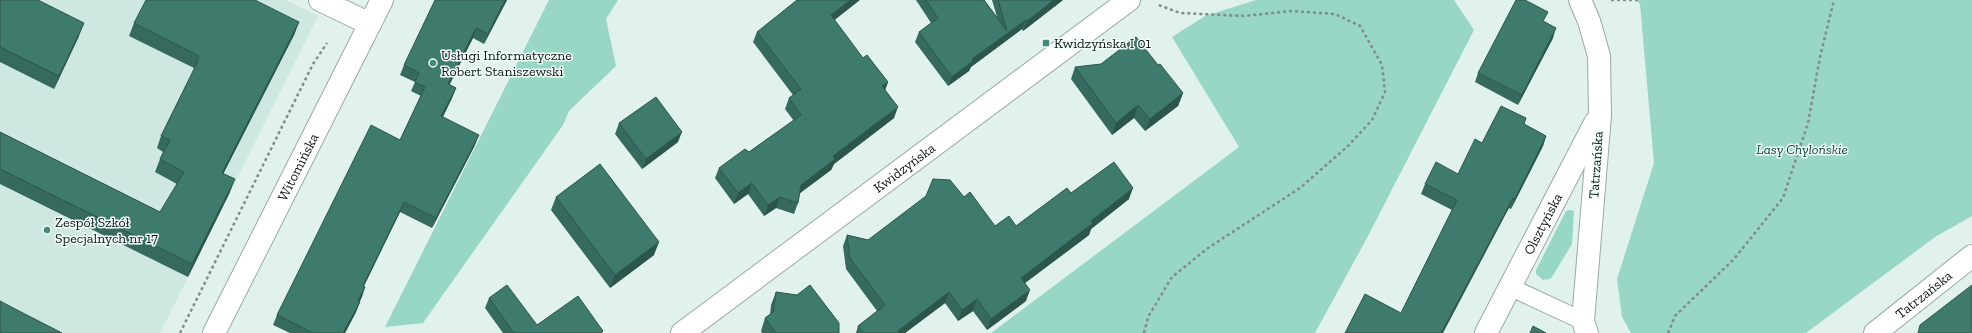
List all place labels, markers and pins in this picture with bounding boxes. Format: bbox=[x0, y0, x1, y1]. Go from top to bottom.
place label: Kwidzyńska I 01 bbox=[1054, 35, 1151, 52]
marker: Kwidzyńska I 01 bbox=[1041, 38, 1051, 48]
place label: Usługi Informatyczne Robert Staniszewski bbox=[441, 47, 572, 80]
marker: Usługi Informatyczne Robert Staniszewski bbox=[428, 58, 438, 68]
place label: Zespół Szkół Specjalnych nr 17 bbox=[55, 214, 158, 247]
marker: Zespół Szkół Specjalnych nr 17 bbox=[42, 225, 52, 235]

